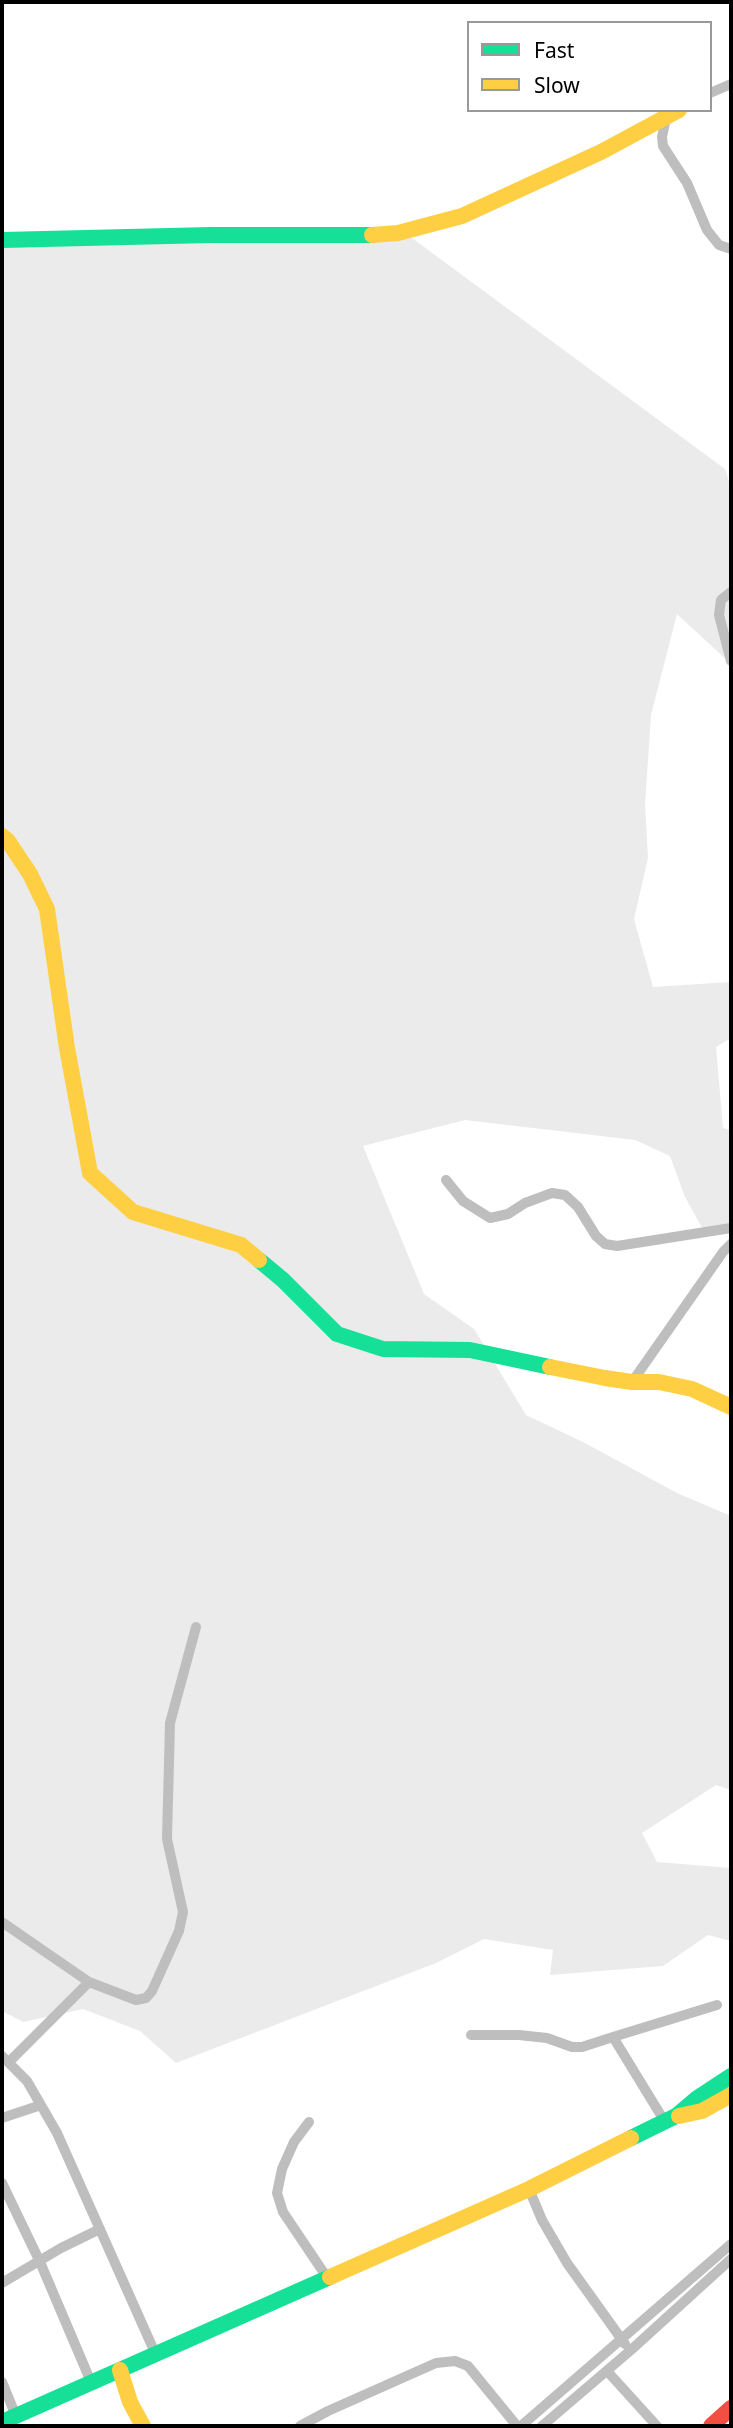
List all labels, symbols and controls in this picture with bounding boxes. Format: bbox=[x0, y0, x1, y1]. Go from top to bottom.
legend bbox=[467, 21, 712, 112]
text: Fast bbox=[534, 36, 574, 64]
text: Slow bbox=[534, 71, 580, 99]

